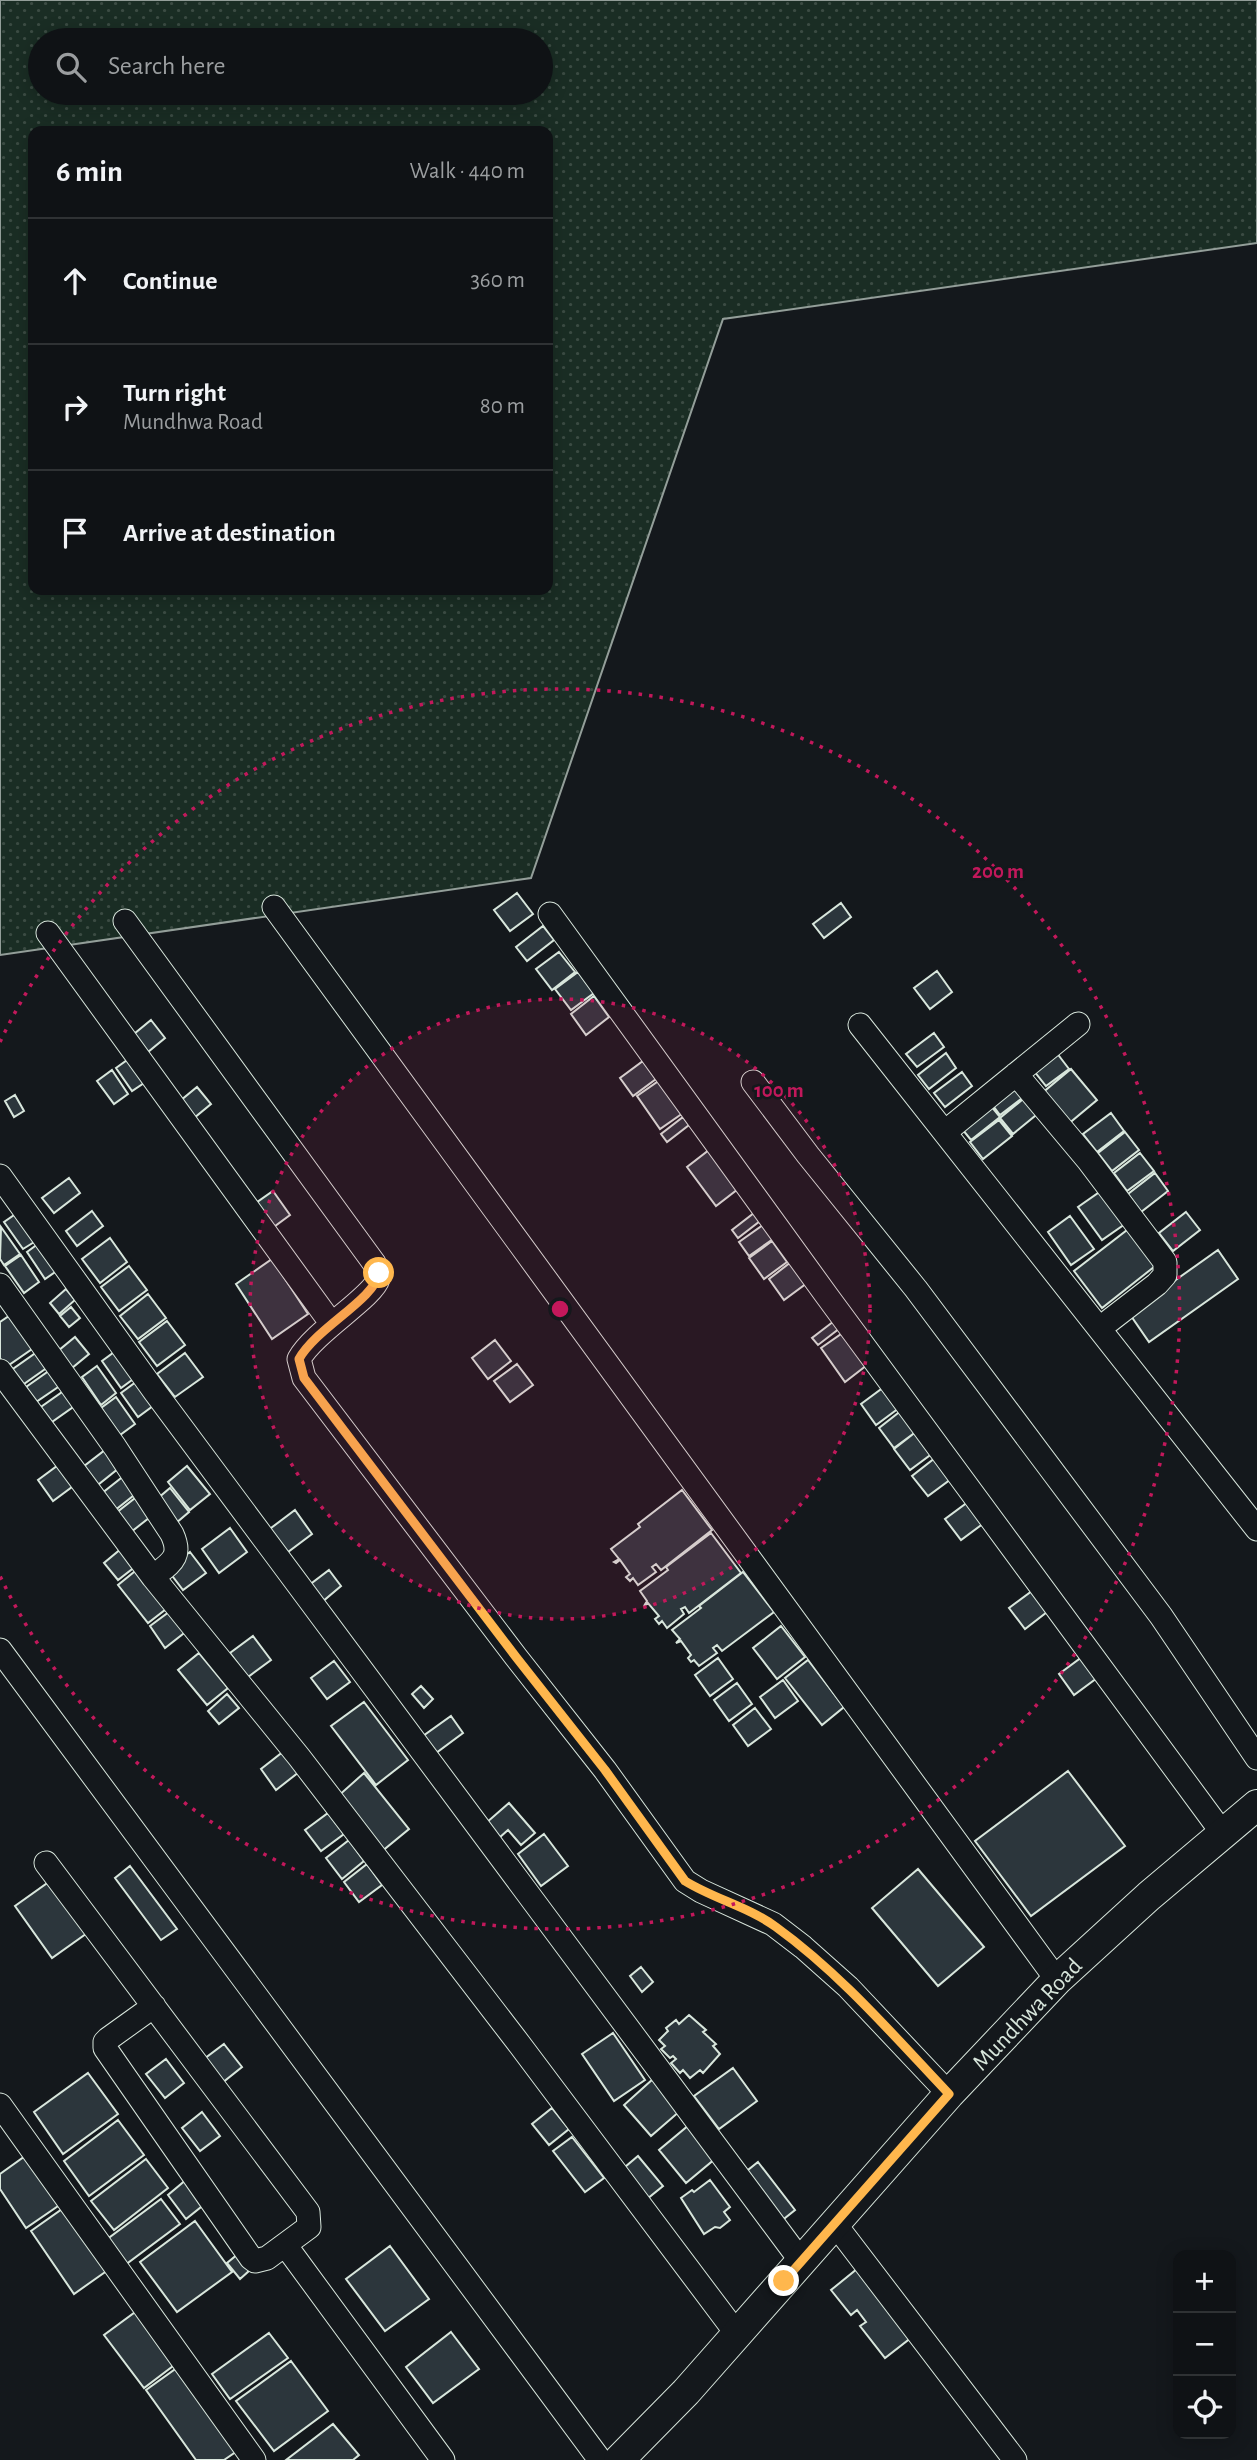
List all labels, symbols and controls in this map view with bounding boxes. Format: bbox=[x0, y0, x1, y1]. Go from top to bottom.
search box bbox=[28, 28, 553, 105]
icon: search bbox=[52, 48, 90, 86]
text: Search here bbox=[108, 53, 226, 79]
text: 6 min bbox=[56, 157, 123, 187]
text: Walk · 440 m bbox=[410, 160, 525, 183]
icon: ahead bbox=[56, 262, 94, 300]
text: Continue bbox=[123, 268, 218, 294]
text: 360 m bbox=[470, 269, 525, 292]
text: Turn right bbox=[123, 380, 226, 406]
icon: right bbox=[56, 388, 94, 426]
text: 80 m bbox=[480, 395, 525, 418]
text: Mundhwa Road bbox=[123, 411, 263, 434]
icon: arrive bbox=[56, 514, 94, 552]
text: Arrive at destination bbox=[123, 520, 336, 546]
text: 200 m bbox=[972, 861, 1024, 882]
text: 100 m bbox=[754, 1080, 804, 1101]
route start bbox=[363, 1257, 394, 1288]
centre of rings bbox=[548, 1297, 572, 1321]
street label: Mundhwa Road bbox=[968, 1954, 1087, 2075]
map controls bbox=[1173, 2250, 1236, 2439]
button: + bbox=[1173, 2250, 1236, 2313]
route end bbox=[768, 2265, 799, 2296]
button: − bbox=[1173, 2313, 1236, 2376]
button: locate bbox=[1173, 2376, 1236, 2439]

